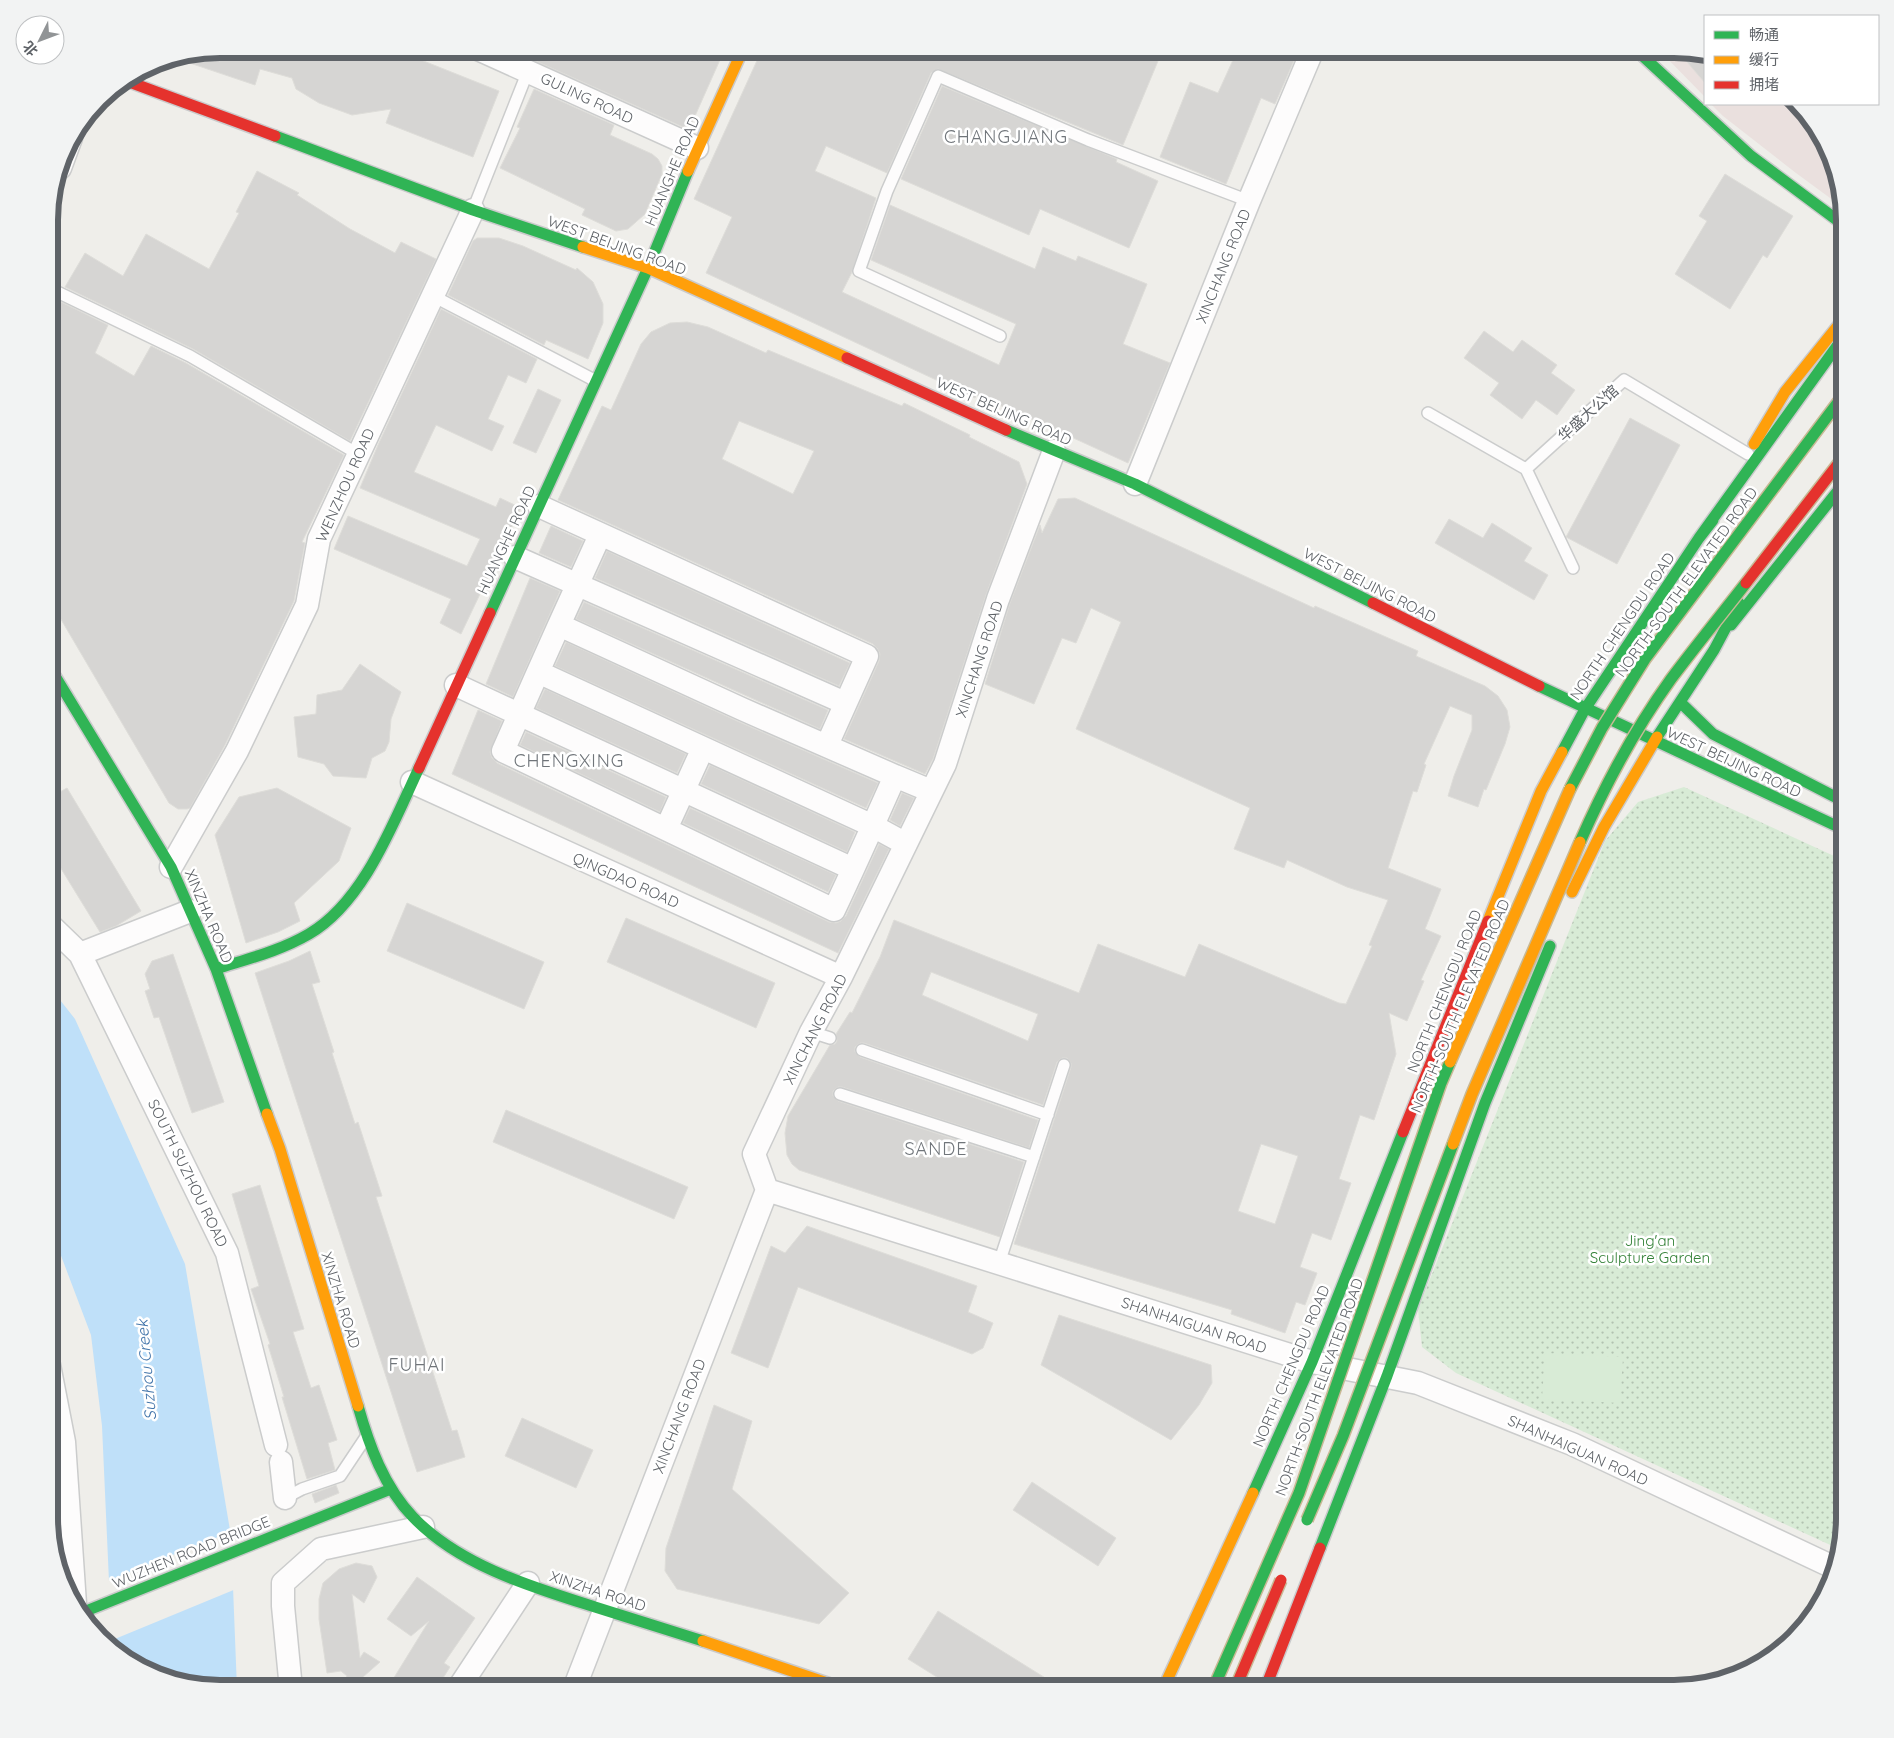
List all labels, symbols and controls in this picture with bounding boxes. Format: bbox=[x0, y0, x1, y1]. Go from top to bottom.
north arrow bbox=[15, 15, 65, 65]
legend bbox=[1704, 15, 1879, 105]
text: 畅通 bbox=[1749, 25, 1779, 44]
text: 北 bbox=[19, 37, 42, 60]
text: 缓行 bbox=[1749, 50, 1779, 69]
street label: GULING ROAD bbox=[538, 68, 637, 128]
text: 拥堵 bbox=[1749, 75, 1779, 94]
street label: HUANGHE ROAD bbox=[640, 113, 704, 229]
district label: CHANGJIANG bbox=[944, 125, 1068, 148]
street label: XINCHANG ROAD bbox=[1191, 206, 1255, 326]
street label: WEST BEIJING ROAD bbox=[545, 211, 689, 279]
street label: WEST BEIJING ROAD bbox=[933, 373, 1075, 449]
street label: 华盛大公馆 bbox=[1554, 381, 1622, 445]
street label: WENZHOU ROAD bbox=[311, 425, 379, 545]
street label: HUANGHE ROAD bbox=[473, 482, 540, 597]
street label: NORTH-SOUTH ELEVATED ROAD bbox=[1611, 483, 1761, 681]
street label: WEST BEIJING ROAD bbox=[1301, 543, 1440, 627]
street label: NORTH CHENGDU ROAD bbox=[1565, 548, 1679, 703]
street label: XINCHANG ROAD bbox=[951, 598, 1007, 720]
street label: WEST BEIJING ROAD bbox=[1664, 722, 1804, 802]
district label: CHENGXING bbox=[514, 749, 624, 772]
street label: QINGDAO ROAD bbox=[570, 848, 682, 912]
street label: XINZHA ROAD bbox=[181, 866, 237, 966]
street label: NORTH-SOUTH ELEVATED ROAD bbox=[1406, 896, 1514, 1116]
street label: NORTH CHENGDU ROAD bbox=[1403, 907, 1485, 1075]
street label: XINCHANG ROAD bbox=[779, 970, 851, 1087]
street label: SOUTH SUZHOU ROAD bbox=[144, 1096, 232, 1250]
district label: SANDE bbox=[904, 1137, 968, 1160]
park label: Jing'an Sculpture Garden bbox=[1590, 1231, 1710, 1267]
street label: XINZHA ROAD bbox=[317, 1249, 365, 1351]
street label: NORTH-SOUTH ELEVATED ROAD bbox=[1271, 1275, 1367, 1498]
street label: NORTH CHENGDU ROAD bbox=[1248, 1282, 1334, 1450]
street label: SHANHAIGUAN ROAD bbox=[1119, 1293, 1269, 1358]
water label: Suzhou Creek bbox=[132, 1317, 160, 1421]
district label: FUHAI bbox=[388, 1353, 446, 1376]
street label: XINCHANG ROAD bbox=[648, 1356, 710, 1476]
street label: SHANHAIGUAN ROAD bbox=[1505, 1410, 1651, 1490]
street label: WUZHEN ROAD BRIDGE bbox=[109, 1512, 273, 1592]
street label: XINZHA ROAD bbox=[548, 1567, 649, 1616]

